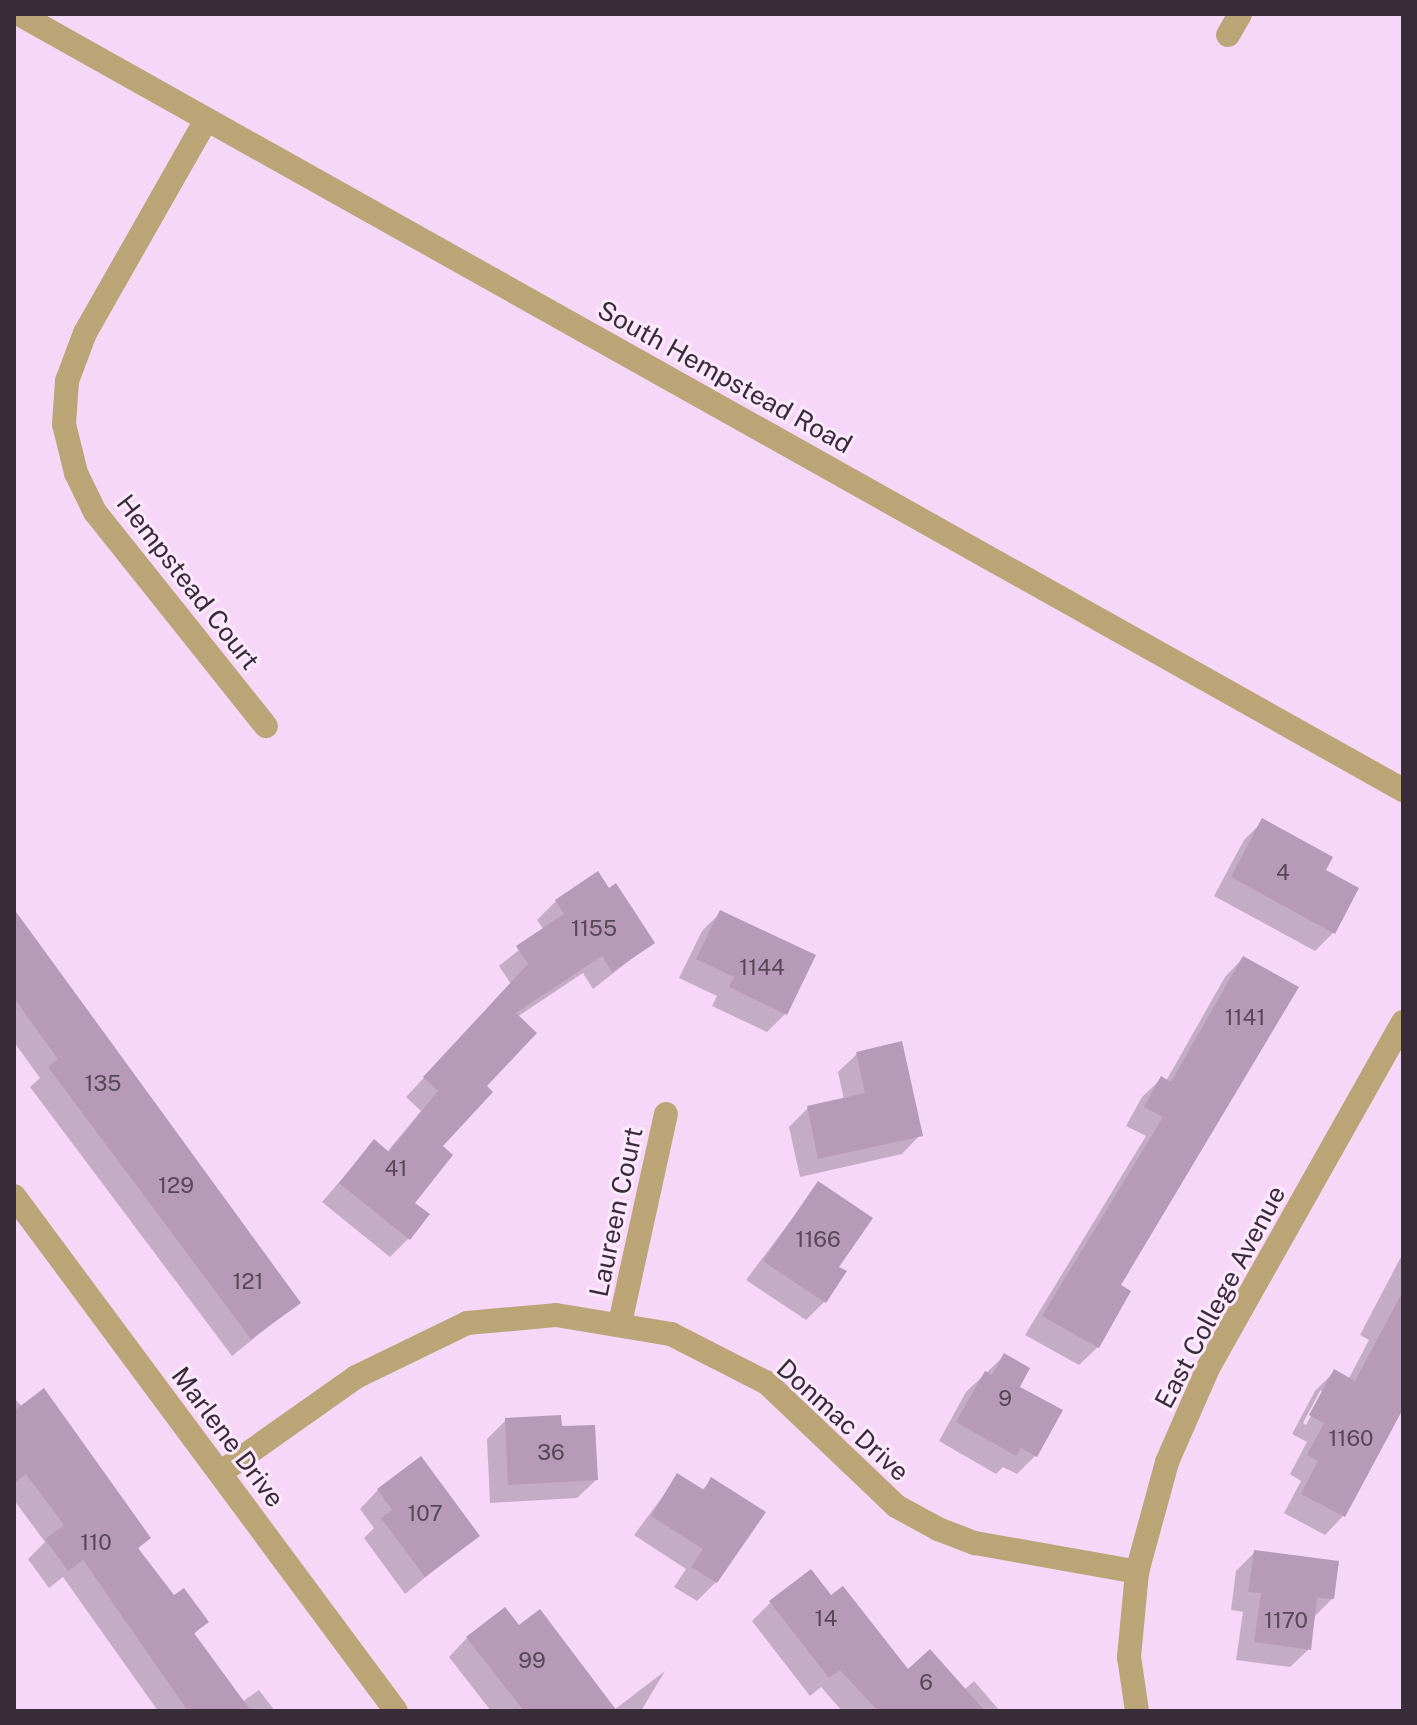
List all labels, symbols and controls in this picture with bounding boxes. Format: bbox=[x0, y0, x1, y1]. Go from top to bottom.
street label: South Hempstead Road bbox=[592, 294, 858, 460]
street label: Hempstead Court bbox=[110, 488, 266, 676]
house number: 4 bbox=[1276, 860, 1290, 886]
house number: 1155 bbox=[571, 916, 617, 942]
house number: 1144 bbox=[739, 955, 785, 981]
house number: 1141 bbox=[1225, 1005, 1265, 1031]
house number: 135 bbox=[85, 1071, 121, 1097]
street label: Laureen Court bbox=[583, 1124, 649, 1300]
house number: 41 bbox=[385, 1156, 407, 1182]
house number: 129 bbox=[158, 1173, 194, 1199]
street label: East College Avenue bbox=[1148, 1180, 1292, 1414]
house number: 1166 bbox=[795, 1227, 841, 1253]
house number: 121 bbox=[232, 1269, 264, 1295]
street label: Donmac Drive bbox=[770, 1352, 916, 1488]
street label: Marlene Drive bbox=[165, 1361, 291, 1513]
house number: 9 bbox=[998, 1386, 1012, 1412]
house number: 1160 bbox=[1329, 1426, 1373, 1452]
house number: 36 bbox=[537, 1440, 565, 1466]
house number: 107 bbox=[407, 1501, 443, 1527]
house number: 110 bbox=[80, 1530, 112, 1556]
house number: 14 bbox=[815, 1606, 837, 1632]
house number: 1170 bbox=[1264, 1608, 1308, 1634]
house number: 99 bbox=[518, 1648, 546, 1674]
house number: 6 bbox=[919, 1670, 933, 1696]

